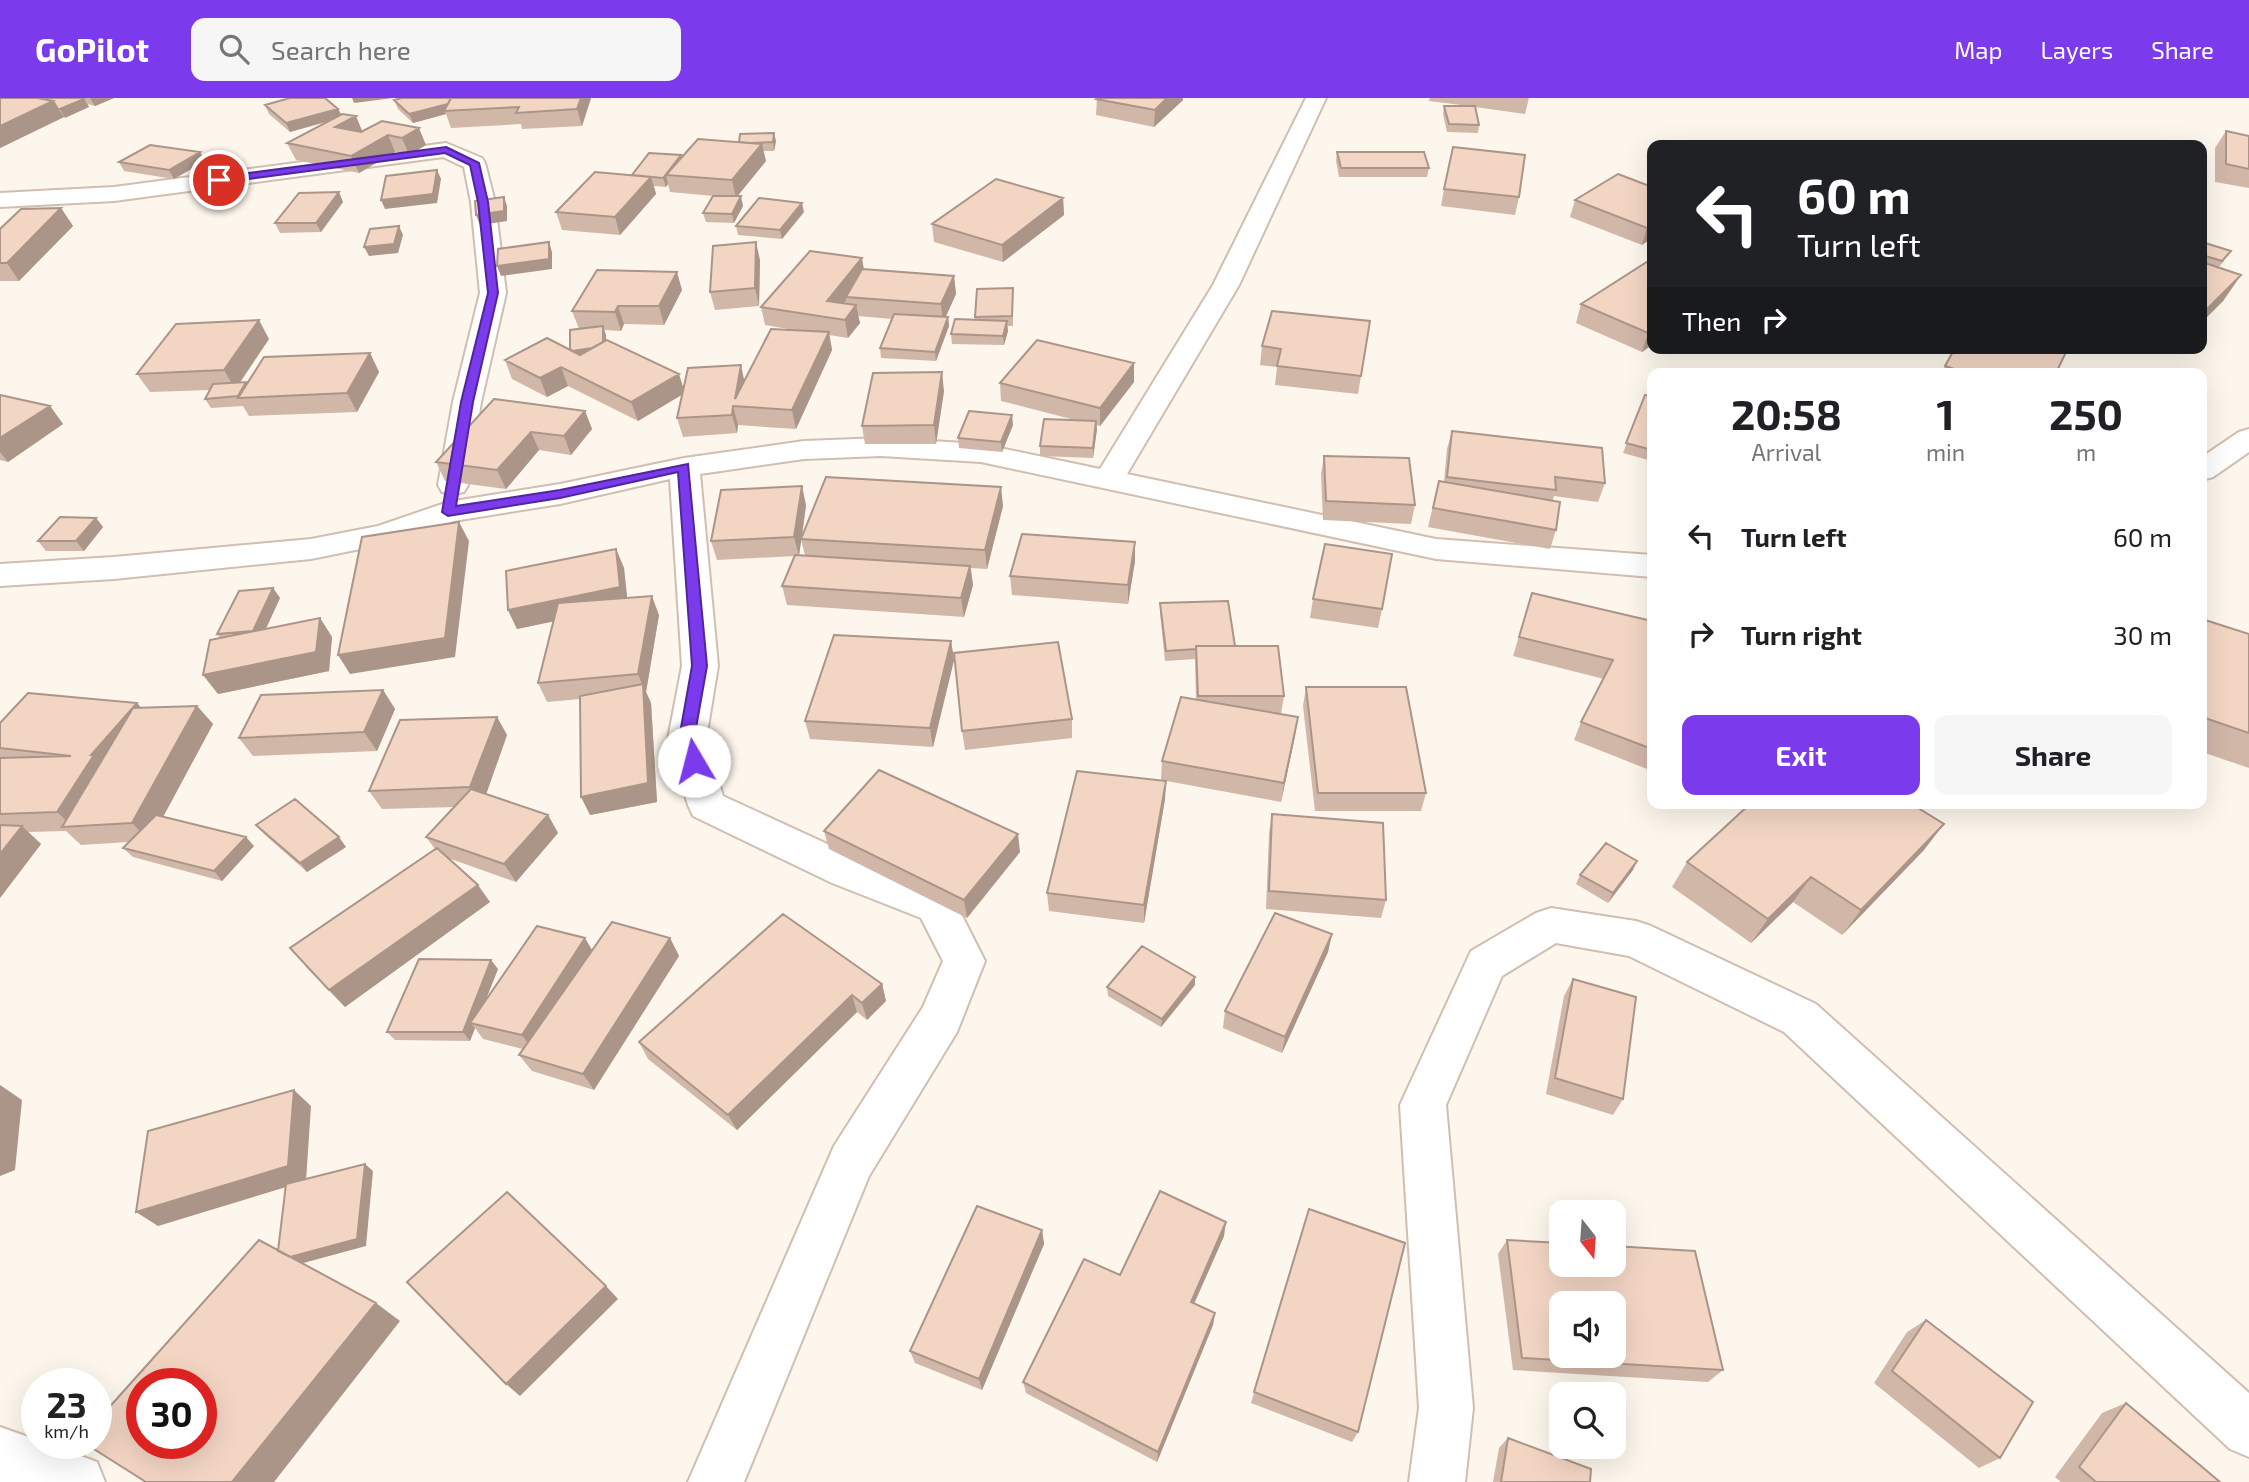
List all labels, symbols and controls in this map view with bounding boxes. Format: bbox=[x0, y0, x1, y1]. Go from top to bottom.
search box bbox=[191, 18, 681, 81]
text: GoPilot bbox=[35, 29, 149, 69]
icon: search bbox=[215, 30, 253, 68]
text: Search here bbox=[271, 34, 411, 65]
text: Map bbox=[1954, 35, 2002, 64]
text: Layers bbox=[2040, 35, 2113, 64]
text: Share bbox=[2151, 35, 2214, 64]
pin bbox=[189, 150, 249, 210]
icon: arrive bbox=[200, 161, 238, 199]
text: 60 m bbox=[1797, 165, 1911, 224]
icon: left bbox=[1682, 168, 1773, 259]
text: Turn left bbox=[1797, 225, 1921, 263]
icon: right bbox=[1755, 301, 1793, 339]
text: Then bbox=[1682, 305, 1741, 336]
text: 20:58 bbox=[1731, 388, 1842, 438]
text: 1 bbox=[1936, 388, 1955, 438]
text: 250 bbox=[2049, 388, 2123, 438]
text: Arrival bbox=[1751, 438, 1821, 466]
text: min bbox=[1926, 438, 1965, 466]
text: m bbox=[2076, 438, 2096, 466]
icon: left bbox=[1682, 517, 1720, 555]
text: Turn left bbox=[1741, 521, 1847, 552]
text: 60 m bbox=[2113, 521, 2172, 552]
icon: right bbox=[1682, 615, 1720, 653]
text: Turn right bbox=[1741, 619, 1862, 650]
text: 30 m bbox=[2113, 619, 2172, 650]
button: Exit bbox=[1682, 715, 1920, 795]
button: Share bbox=[1934, 715, 2172, 795]
position arrow bbox=[657, 724, 731, 798]
north arrow bbox=[1549, 1200, 1626, 1278]
map controls bbox=[1549, 1200, 1626, 1459]
button: sound bbox=[1549, 1291, 1626, 1368]
speed limit sign: 30 bbox=[126, 1368, 217, 1459]
button: search bbox=[1549, 1382, 1626, 1459]
text: 23 bbox=[46, 1383, 87, 1425]
text: km/h bbox=[44, 1420, 89, 1442]

